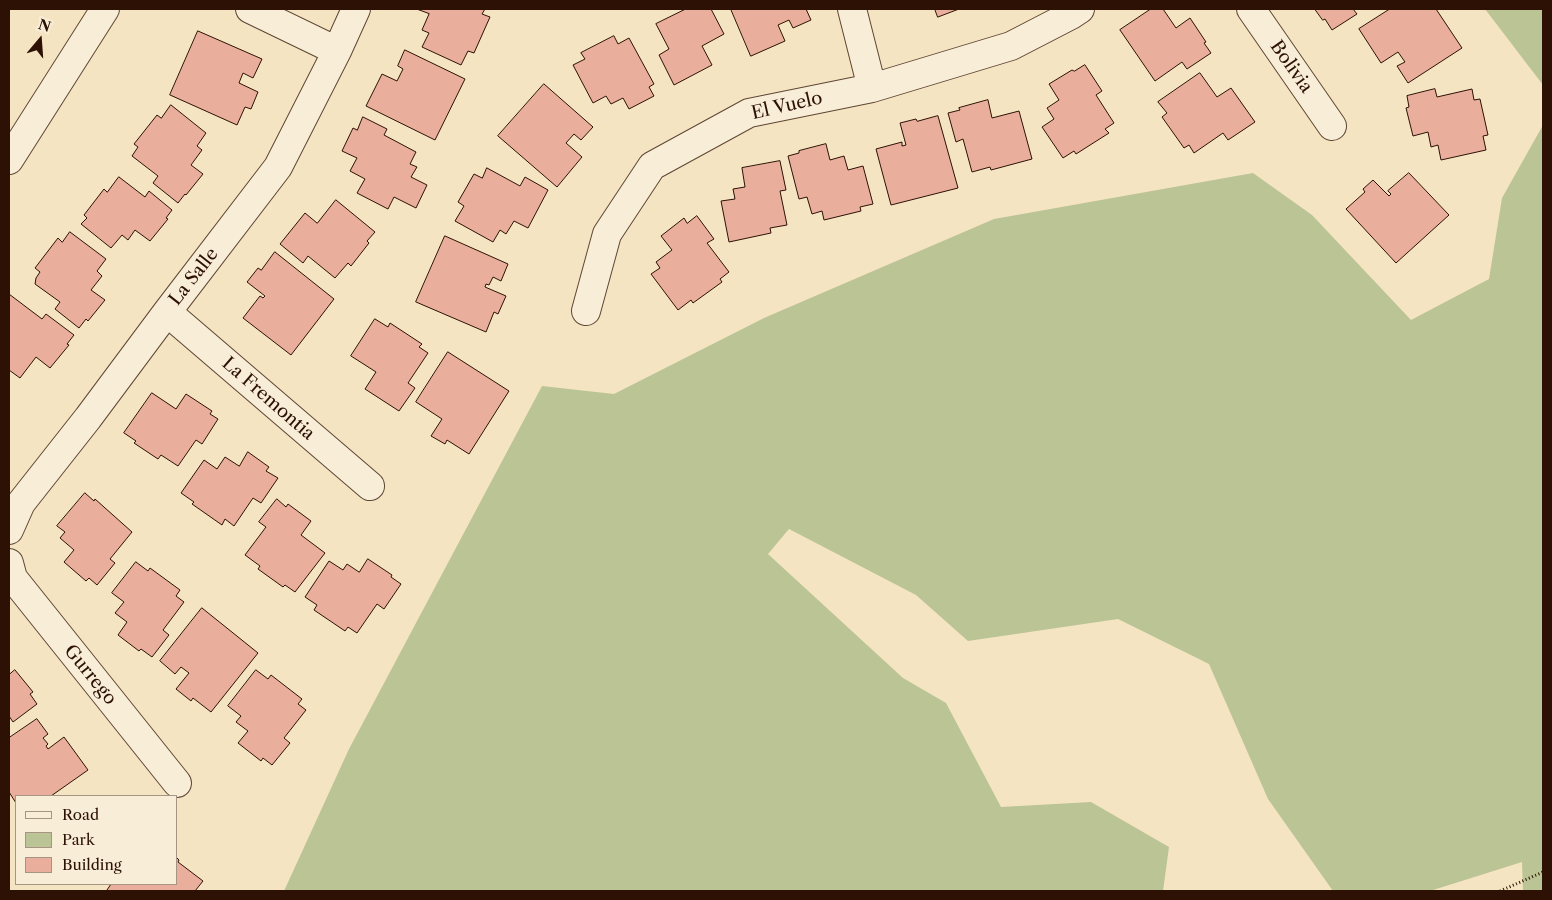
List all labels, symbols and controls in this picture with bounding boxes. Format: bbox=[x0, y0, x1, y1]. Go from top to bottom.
north arrow bbox=[15, 15, 65, 65]
text: N bbox=[36, 15, 53, 36]
street label: Bolivia bbox=[1265, 37, 1317, 97]
street label: El Vuelo bbox=[749, 87, 825, 125]
street label: La Salle bbox=[165, 244, 223, 310]
street label: La Fremontia bbox=[217, 353, 319, 445]
street label: Gurrego bbox=[59, 641, 121, 709]
legend bbox=[15, 795, 178, 885]
text: Road bbox=[62, 805, 99, 824]
text: Park bbox=[62, 830, 95, 849]
text: Building bbox=[62, 855, 122, 874]

